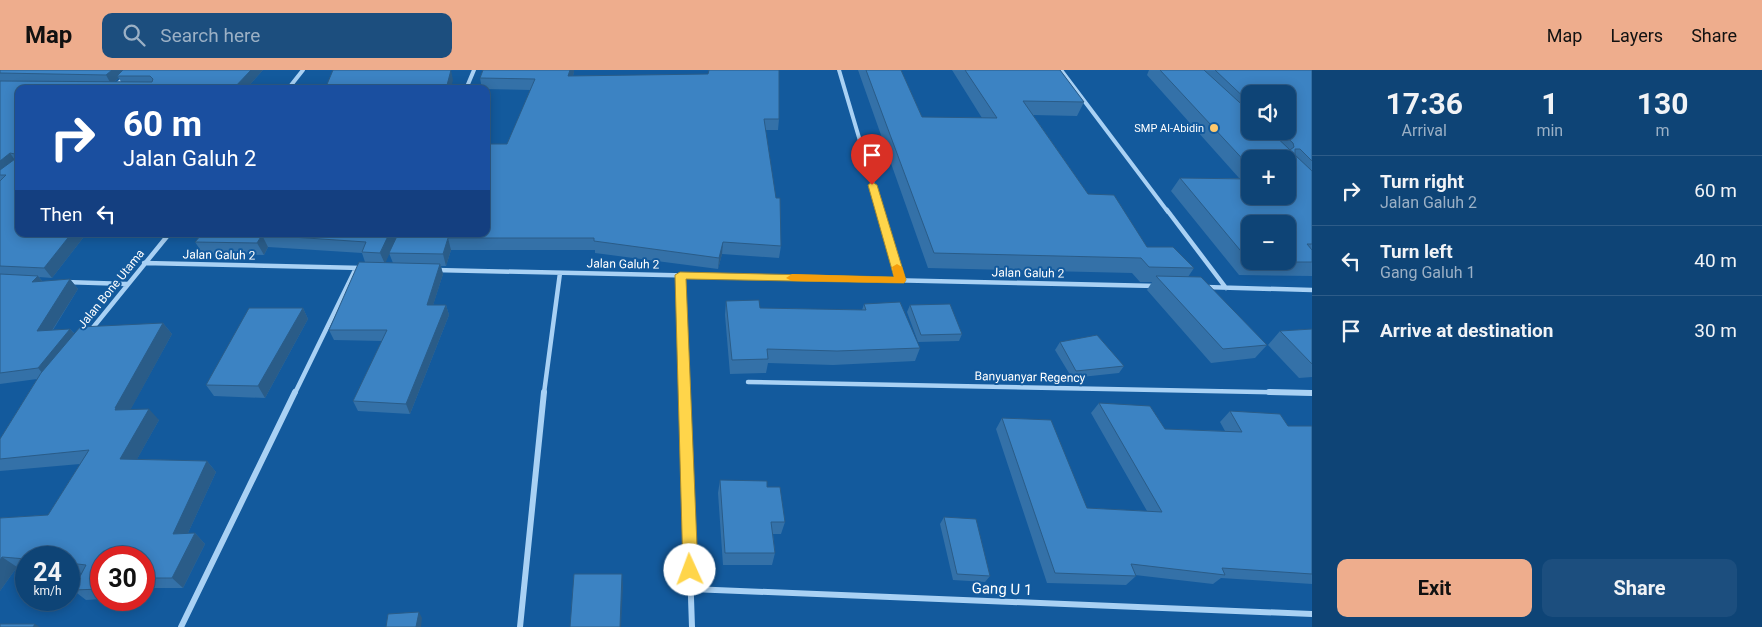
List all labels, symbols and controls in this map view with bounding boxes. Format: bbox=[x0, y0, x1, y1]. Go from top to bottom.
search box bbox=[102, 13, 452, 58]
text: Map bbox=[25, 21, 72, 49]
icon: search bbox=[120, 21, 148, 49]
text: Search here bbox=[160, 24, 260, 47]
text: Map bbox=[1547, 25, 1582, 46]
text: Layers bbox=[1610, 25, 1663, 46]
text: Share bbox=[1691, 25, 1737, 46]
map controls bbox=[1241, 85, 1296, 270]
button: sound bbox=[1241, 85, 1296, 140]
text: 17:36 bbox=[1386, 86, 1463, 121]
text: 1 bbox=[1541, 86, 1558, 121]
text: 130 bbox=[1637, 86, 1688, 121]
text: 60 m bbox=[123, 104, 202, 145]
icon: right bbox=[40, 105, 105, 170]
text: Arrival bbox=[1402, 121, 1447, 140]
text: min bbox=[1536, 121, 1563, 140]
text: m bbox=[1656, 121, 1670, 140]
place label: SMP Al-Abidin bbox=[1134, 122, 1204, 135]
marker: SMP Al-Abidin bbox=[1208, 122, 1220, 134]
pin bbox=[851, 134, 893, 185]
icon: arrive bbox=[858, 141, 886, 169]
text: Jalan Galuh 2 bbox=[123, 146, 256, 171]
button: + bbox=[1241, 150, 1296, 205]
text: Turn right bbox=[1380, 170, 1464, 193]
icon: right bbox=[1337, 177, 1365, 205]
text: 60 m bbox=[1694, 179, 1737, 202]
text: Jalan Galuh 2 bbox=[1380, 193, 1477, 212]
icon: left bbox=[92, 200, 120, 228]
text: Then bbox=[40, 203, 82, 226]
button: − bbox=[1241, 215, 1296, 270]
text: Turn left bbox=[1380, 240, 1453, 263]
street label: Jalan Bone Utama bbox=[75, 247, 147, 331]
street label: Jalan Galuh 2 bbox=[183, 247, 256, 263]
icon: left bbox=[1337, 247, 1365, 275]
text: 40 m bbox=[1694, 249, 1737, 272]
street label: Jalan Galuh 2 bbox=[587, 256, 660, 272]
text: Gang Galuh 1 bbox=[1380, 263, 1475, 282]
street label: Jalan Galuh 2 bbox=[992, 265, 1065, 281]
icon: arrive bbox=[1337, 317, 1365, 345]
text: Arrive at destination bbox=[1380, 319, 1553, 342]
text: 30 m bbox=[1694, 319, 1737, 342]
street label: Banyuanyar Regency bbox=[975, 369, 1086, 385]
position arrow bbox=[663, 543, 715, 595]
speed limit sign: 30 bbox=[90, 546, 155, 611]
text: 24 bbox=[33, 558, 62, 587]
button: Exit bbox=[1337, 559, 1532, 617]
button: Share bbox=[1542, 559, 1737, 617]
street label: Gang U 1 bbox=[971, 579, 1033, 599]
text: km/h bbox=[33, 584, 62, 598]

